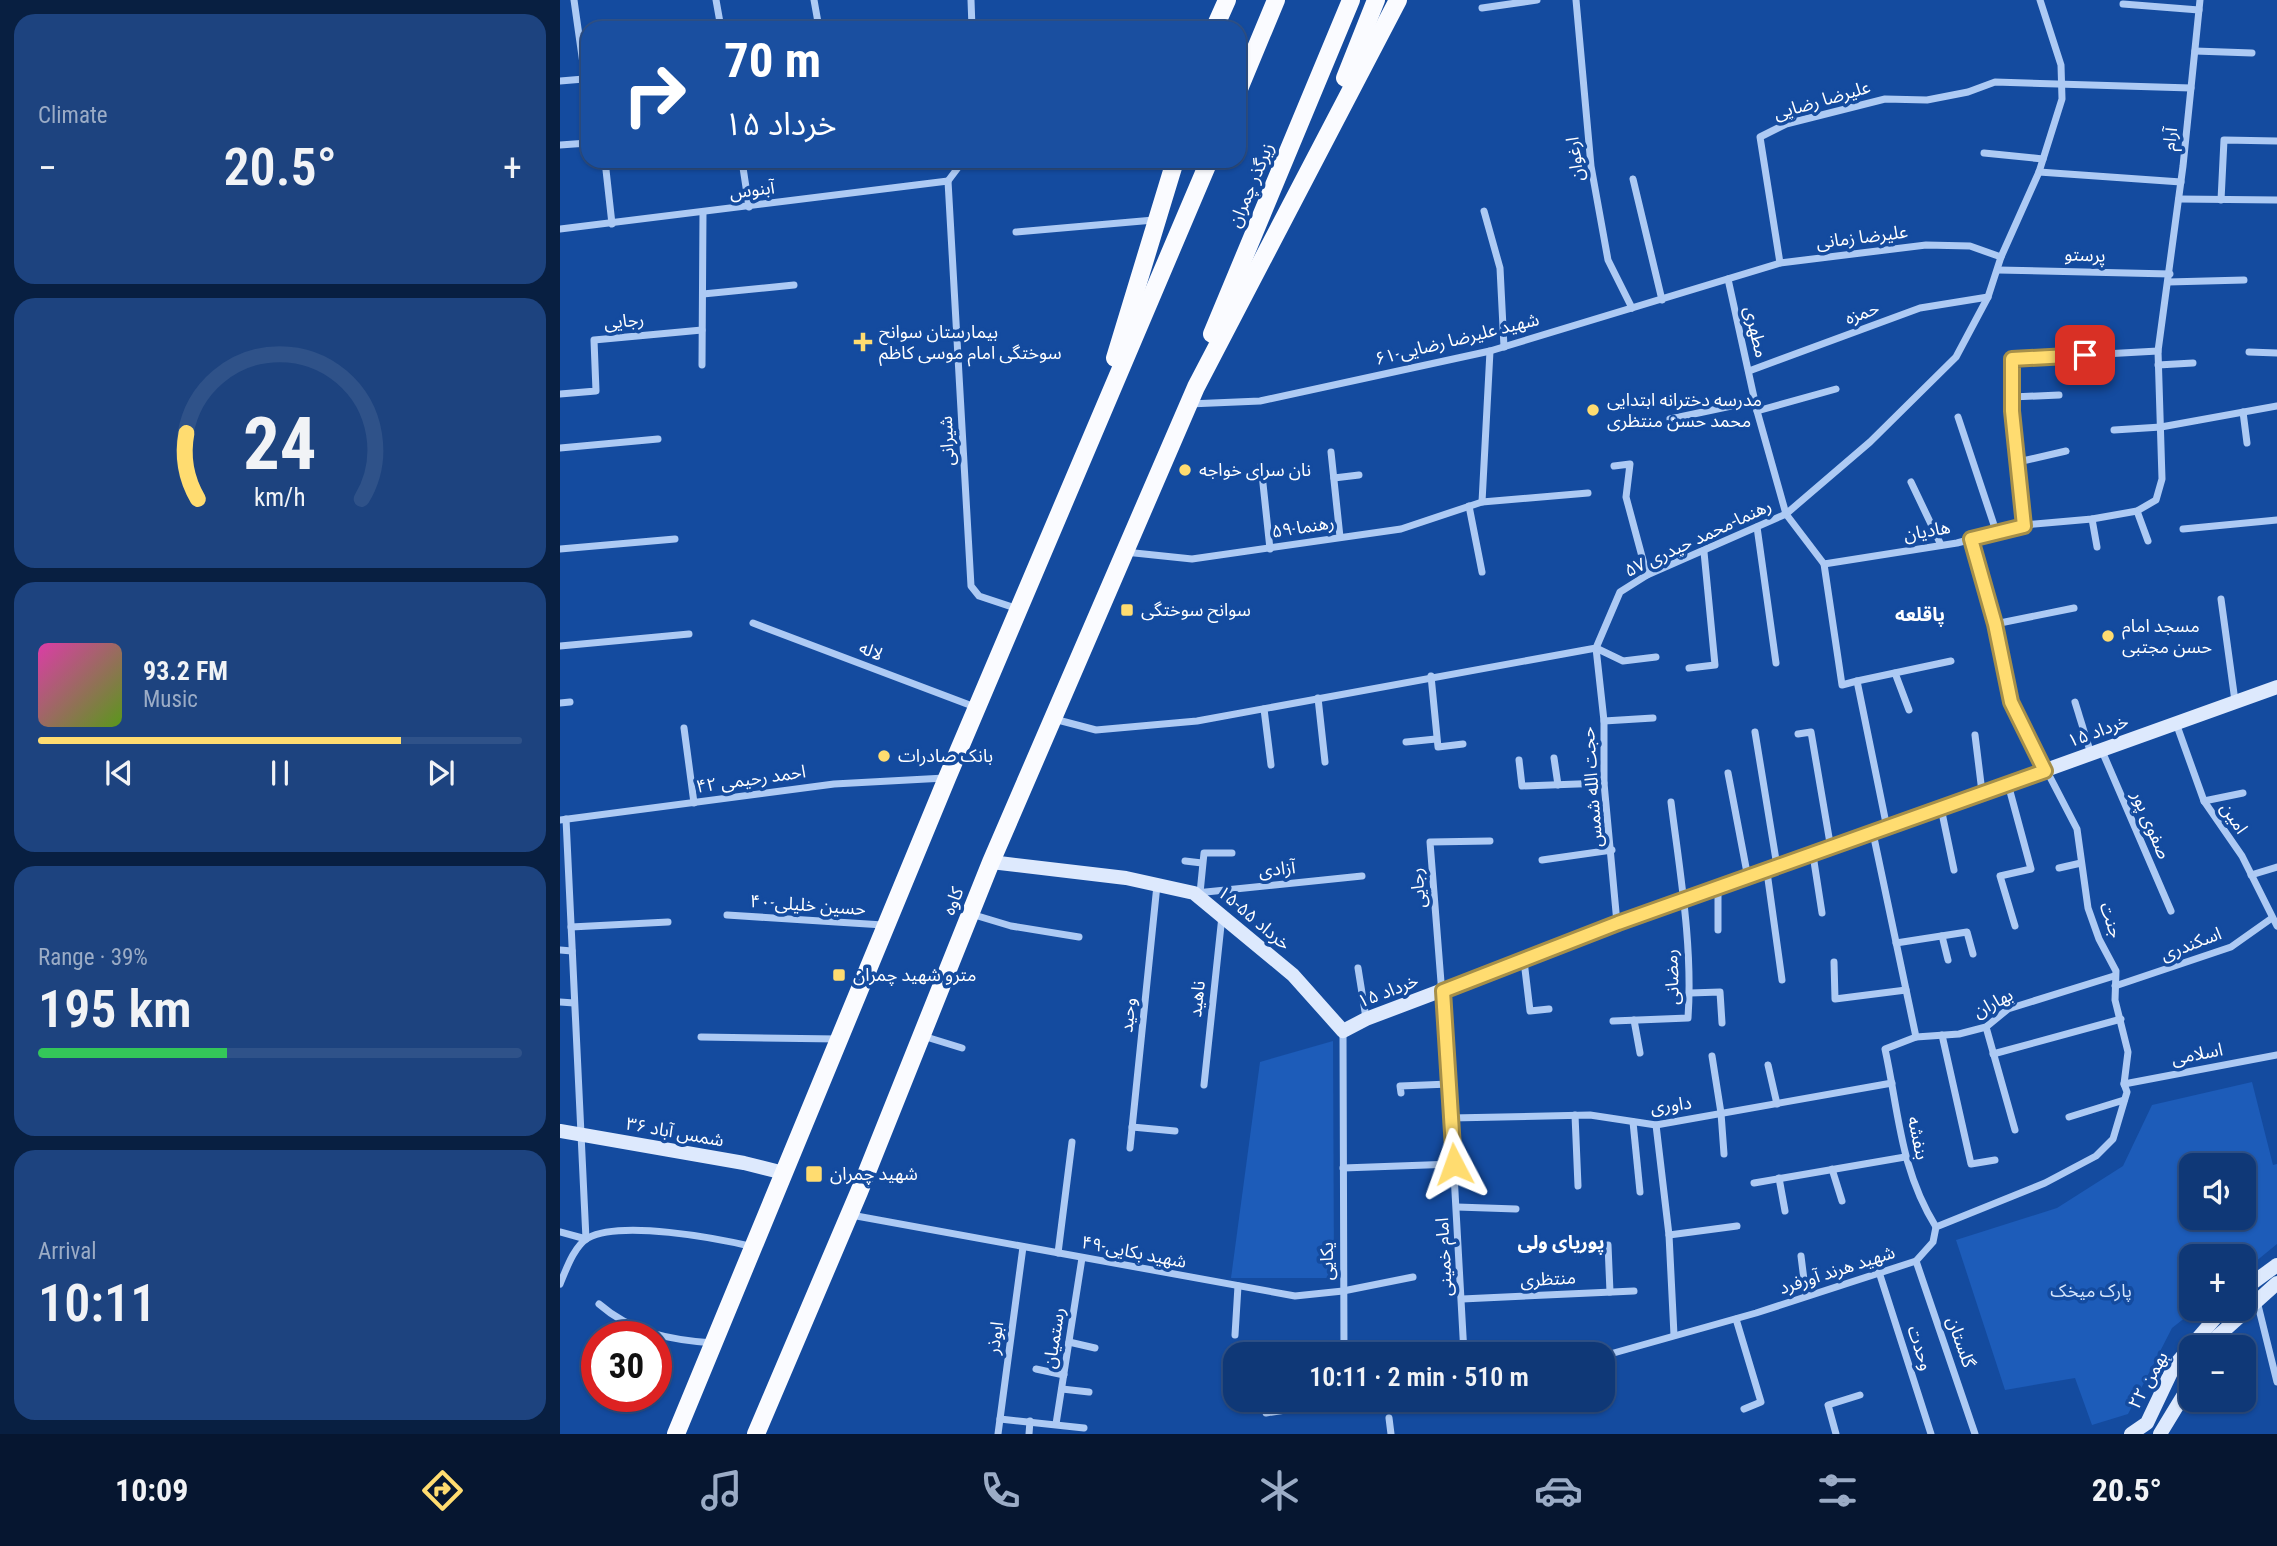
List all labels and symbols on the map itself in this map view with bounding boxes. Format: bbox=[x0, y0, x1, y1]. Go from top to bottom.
street label: علیرضا رضایی bbox=[1771, 76, 1873, 124]
street label: آرام bbox=[2158, 125, 2185, 152]
street label: ارغوان bbox=[1561, 136, 1589, 182]
street label: زیرگذر چمران bbox=[1223, 139, 1279, 231]
street label: آبنوس bbox=[728, 176, 777, 204]
street label: علیرضا زمانی bbox=[1815, 220, 1909, 254]
street label: پرستو bbox=[2064, 243, 2106, 267]
street label: حمزه bbox=[1842, 297, 1882, 329]
street label: مطهری bbox=[1739, 304, 1773, 360]
street label: رجایی bbox=[603, 308, 645, 334]
street label: ۶۱-شهید علیرضا رضایی bbox=[1373, 308, 1541, 370]
place label: بیمارستان سوانح سوختگی امام موسی کاظم bbox=[879, 321, 1062, 367]
pin bbox=[2055, 325, 2115, 385]
marker: بیمارستان سوانح سوختگی امام موسی کاظم bbox=[853, 332, 873, 352]
place label: مدرسه دخترانه ابتدایی محمد حسن منتظری bbox=[1607, 389, 1762, 432]
marker: مدرسه دخترانه ابتدایی محمد حسن منتظری bbox=[1585, 402, 1601, 418]
street label: شیرانی bbox=[935, 416, 959, 466]
place label: نان سرای خواجه bbox=[1199, 459, 1311, 481]
marker: نان سرای خواجه bbox=[1177, 462, 1193, 478]
street label: ۵۷ رهنما-محمد حیدری bbox=[1621, 494, 1775, 582]
street label: ۵۹-رهنما bbox=[1270, 511, 1336, 543]
street label: هادیان bbox=[1902, 516, 1952, 546]
place label: سوانح سوختگی bbox=[1141, 599, 1251, 623]
marker: سوانح سوختگی bbox=[1119, 602, 1135, 618]
district label: پاقلعه bbox=[1895, 603, 1945, 627]
place label: مسجد امام حسن مجتبی bbox=[2122, 615, 2212, 658]
marker: مسجد امام حسن مجتبی bbox=[2100, 628, 2116, 644]
street label: لاله bbox=[856, 636, 886, 665]
street label: ۱۵ خرداد bbox=[2064, 710, 2132, 752]
street label: حجت الله شمس bbox=[1577, 726, 1607, 848]
place label: بانک صادرات bbox=[898, 745, 993, 767]
marker: بانک صادرات bbox=[876, 748, 892, 764]
street label: ۴۲ احمد رحیمی bbox=[695, 760, 807, 798]
street label: صفوی پور bbox=[2126, 787, 2175, 862]
street label: امین bbox=[2215, 798, 2253, 838]
street label: آزادی bbox=[1257, 856, 1297, 882]
street label: رجایی bbox=[1405, 867, 1431, 909]
street label: ۱۵-۵۵ خرداد bbox=[1213, 881, 1295, 955]
street label: کاوه bbox=[938, 883, 968, 918]
street label: ۴۰-حسین خلیلی bbox=[749, 890, 867, 920]
street label: جنت bbox=[2096, 899, 2127, 940]
street label: اسکندری bbox=[2157, 922, 2225, 966]
street label: رمضانی bbox=[1660, 949, 1684, 1005]
place label: مترو شهید چمران bbox=[853, 964, 976, 986]
marker: مترو شهید چمران bbox=[831, 967, 847, 983]
street label: ۱۵ خرداد bbox=[1354, 969, 1422, 1013]
street label: ناهید bbox=[1184, 980, 1209, 1018]
street label: بهاران bbox=[1969, 983, 2017, 1023]
street label: وحید bbox=[1115, 996, 1140, 1033]
street label: اسلامی bbox=[2169, 1038, 2225, 1070]
street label: داوری bbox=[1649, 1092, 1693, 1118]
street label: شمس آباد ۳۶ bbox=[624, 1113, 726, 1151]
street label: بنفشه bbox=[1904, 1114, 1933, 1162]
position arrow bbox=[1417, 1127, 1491, 1201]
place label: شهید چمران bbox=[830, 1163, 918, 1185]
marker: شهید چمران bbox=[804, 1164, 824, 1184]
street label: امام خمینی bbox=[1431, 1217, 1460, 1297]
street label: ۴۹-شهید بکایی bbox=[1080, 1231, 1188, 1273]
district label: پوریای ولی bbox=[1517, 1231, 1605, 1255]
street label: شهید هرند آورفرد bbox=[1776, 1241, 1898, 1299]
street label: یکایی bbox=[1316, 1242, 1338, 1280]
street label: منتظری bbox=[1519, 1267, 1577, 1291]
park label: پارک میخک bbox=[2050, 1280, 2132, 1302]
street label: رستمیان bbox=[1038, 1306, 1070, 1370]
street label: گلستان bbox=[1942, 1314, 1980, 1371]
street label: ابوذر bbox=[982, 1320, 1008, 1357]
speed limit sign: 30 bbox=[581, 1321, 672, 1412]
street label: وحدت bbox=[1903, 1323, 1938, 1373]
street label: ۲۲ بهمن bbox=[2123, 1347, 2173, 1413]

